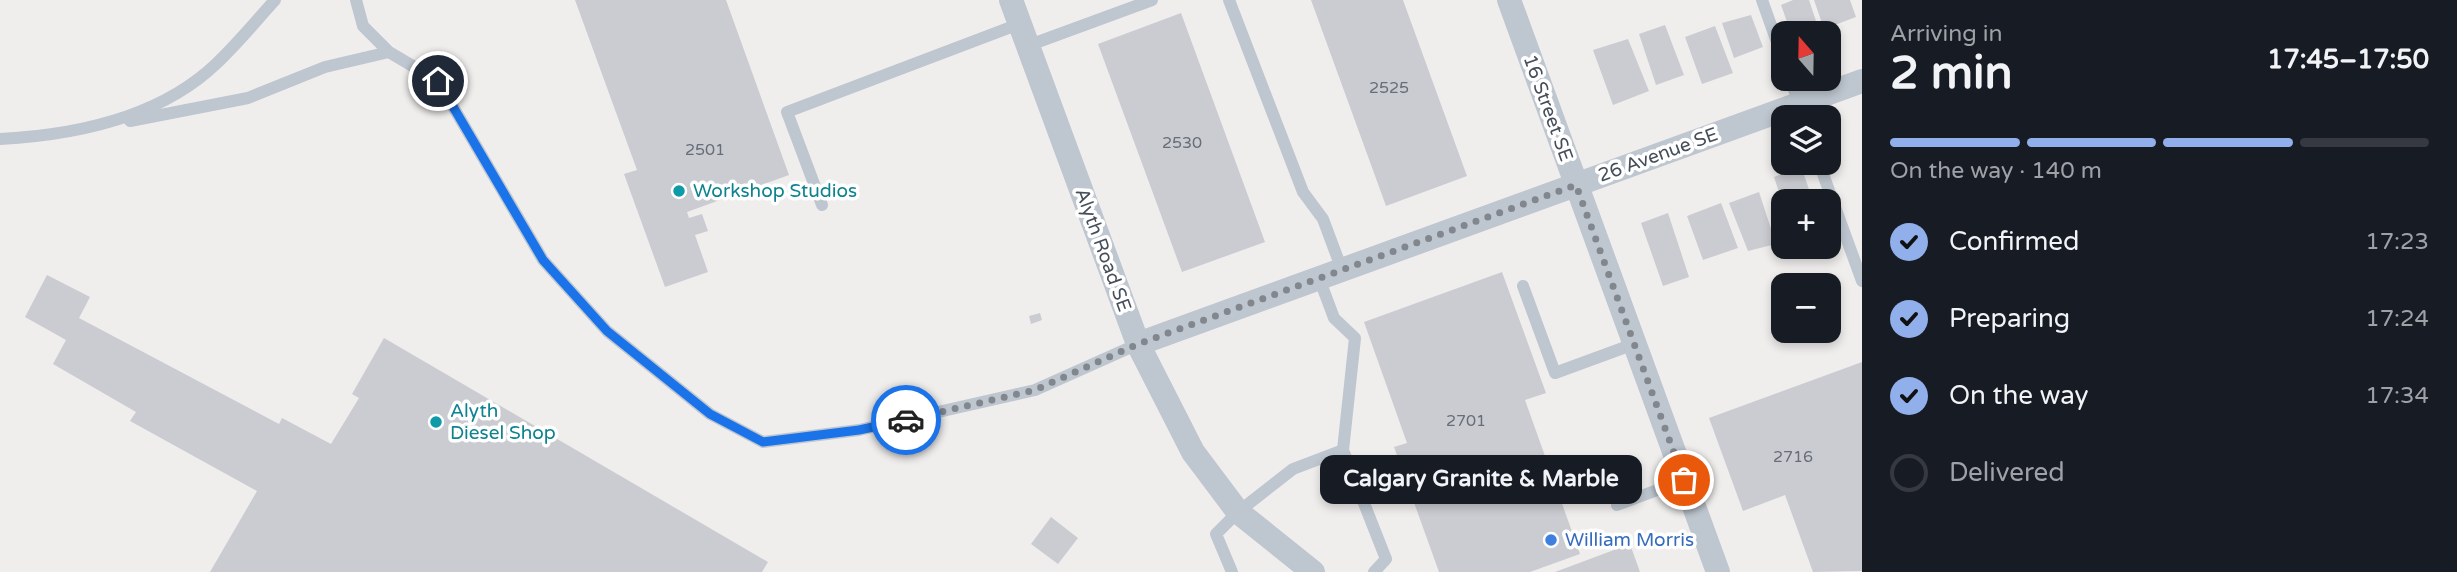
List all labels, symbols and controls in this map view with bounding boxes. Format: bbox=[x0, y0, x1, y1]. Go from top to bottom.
text: Arriving in bbox=[1890, 20, 2003, 48]
north arrow bbox=[1771, 21, 1841, 91]
map controls bbox=[1771, 21, 1841, 343]
text: 17:45–17:50 bbox=[2267, 44, 2429, 75]
text: 2 min bbox=[1890, 46, 2013, 101]
pin bbox=[408, 51, 468, 111]
street label: 16 Street SE bbox=[1519, 52, 1577, 164]
icon: home bbox=[419, 62, 457, 100]
house number: 2525 bbox=[1369, 78, 1409, 98]
button: layers bbox=[1771, 105, 1841, 175]
street label: 26 Avenue SE bbox=[1595, 123, 1721, 187]
house number: 2530 bbox=[1162, 133, 1202, 153]
house number: 2501 bbox=[685, 140, 725, 160]
text: On the way · 140 m bbox=[1890, 157, 2102, 185]
place label: Workshop Studios bbox=[693, 180, 857, 202]
marker: Workshop Studios bbox=[671, 183, 687, 199]
street label: Alyth Road SE bbox=[1070, 185, 1136, 315]
button: + bbox=[1771, 189, 1841, 259]
icon: check bbox=[1890, 223, 1928, 261]
text: Confirmed bbox=[1949, 226, 2079, 257]
text: 17:23 bbox=[2365, 228, 2429, 256]
button: − bbox=[1771, 273, 1841, 343]
icon: check bbox=[1890, 300, 1928, 338]
text: Preparing bbox=[1949, 303, 2070, 334]
text: 17:24 bbox=[2365, 305, 2429, 333]
icon: check bbox=[1890, 377, 1928, 415]
text: On the way bbox=[1949, 380, 2089, 411]
text: 17:34 bbox=[2365, 382, 2429, 410]
courier bbox=[871, 385, 941, 455]
place label: Alyth Diesel Shop bbox=[450, 400, 556, 444]
icon: car bbox=[887, 401, 925, 439]
house number: 2701 bbox=[1446, 411, 1486, 431]
marker: Alyth Diesel Shop bbox=[428, 414, 444, 430]
house number: 2716 bbox=[1773, 447, 1813, 467]
pin bbox=[1654, 450, 1714, 510]
callout: Calgary Granite & Marble bbox=[1320, 456, 1642, 504]
text: Delivered bbox=[1949, 457, 2065, 488]
icon: bag bbox=[1665, 461, 1703, 499]
text: Calgary Granite & Marble bbox=[1343, 465, 1619, 493]
place label: William Morris bbox=[1565, 529, 1694, 551]
marker: William Morris bbox=[1543, 532, 1559, 548]

